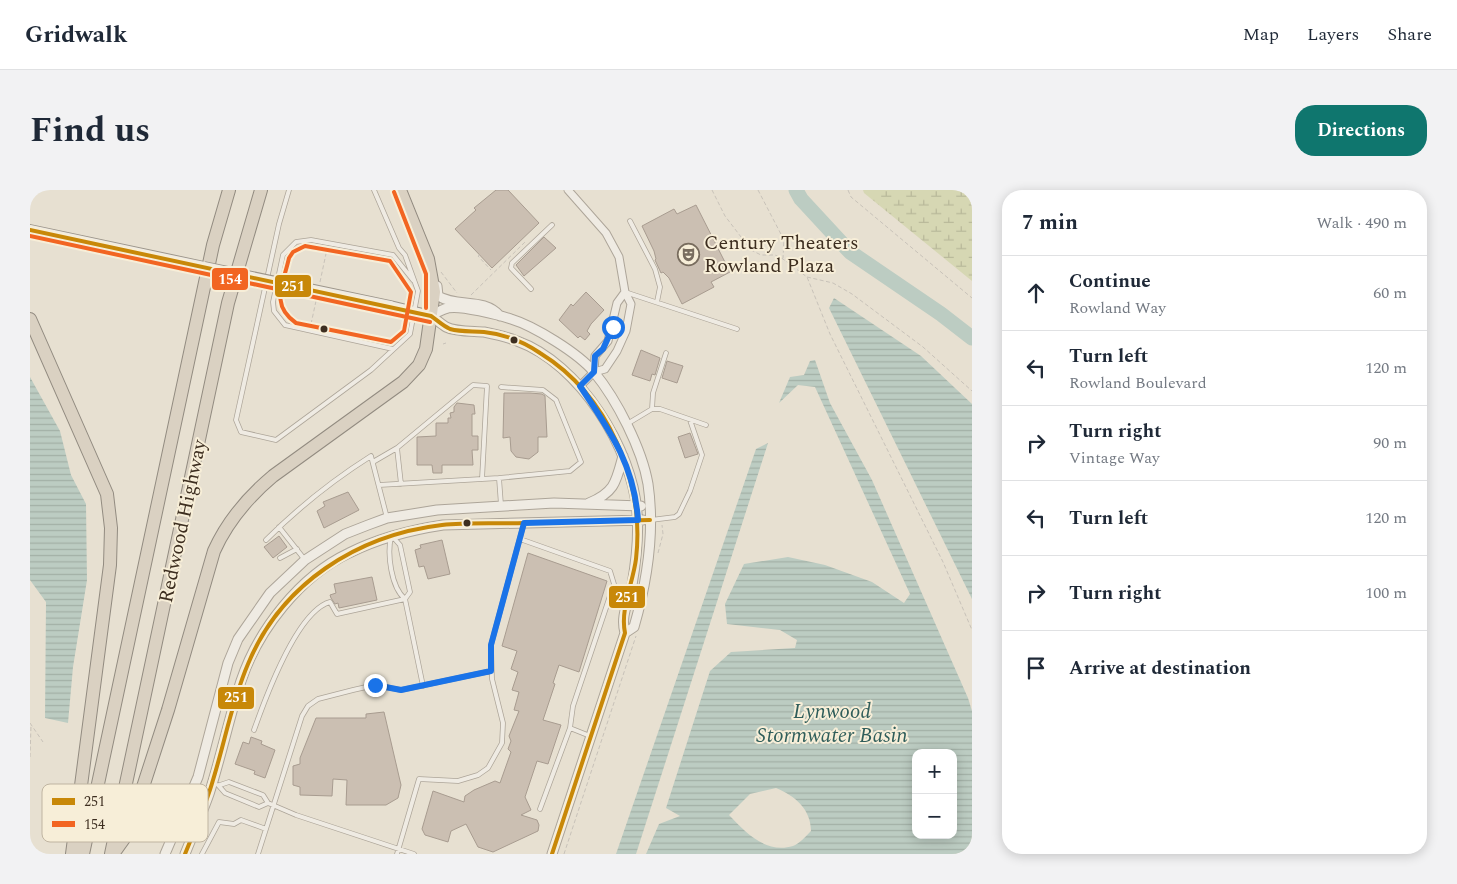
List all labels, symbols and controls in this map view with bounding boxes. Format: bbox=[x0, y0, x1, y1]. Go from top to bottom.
text: Gridwalk bbox=[25, 17, 127, 53]
text: Map bbox=[1243, 21, 1279, 48]
text: Layers bbox=[1307, 21, 1359, 48]
text: Share bbox=[1387, 21, 1432, 48]
text: Find us bbox=[30, 104, 150, 157]
button: Directions bbox=[1295, 105, 1427, 156]
text: 7 min bbox=[1022, 207, 1078, 239]
text: Walk · 490 m bbox=[1316, 211, 1407, 235]
place label: Century Theaters Rowland Plaza bbox=[704, 228, 859, 281]
theatre icon: Century Theaters Rowland Plaza bbox=[676, 242, 700, 266]
line badge: 154 bbox=[211, 267, 249, 291]
text: Continue bbox=[1069, 267, 1151, 296]
text: 154 bbox=[218, 269, 242, 290]
line badge: 251 bbox=[274, 274, 312, 298]
text: 251 bbox=[281, 276, 305, 297]
icon: ahead bbox=[1022, 279, 1050, 307]
text: 60 m bbox=[1373, 281, 1407, 305]
text: Rowland Way bbox=[1069, 296, 1166, 320]
route start bbox=[602, 316, 625, 339]
unlabelled marker bbox=[319, 324, 329, 334]
unlabelled marker bbox=[509, 335, 519, 345]
text: Turn left bbox=[1069, 342, 1148, 371]
icon: left bbox=[1022, 354, 1050, 382]
text: 120 m bbox=[1365, 356, 1407, 380]
text: Rowland Boulevard bbox=[1069, 371, 1207, 395]
text: Turn right bbox=[1069, 417, 1162, 446]
icon: right bbox=[1022, 429, 1050, 457]
text: 90 m bbox=[1373, 431, 1407, 455]
street label: Redwood Highway bbox=[151, 436, 215, 606]
text: Vintage Way bbox=[1069, 446, 1160, 470]
icon: left bbox=[1022, 504, 1050, 532]
text: Turn left bbox=[1069, 504, 1148, 533]
text: 120 m bbox=[1365, 506, 1407, 530]
unlabelled marker bbox=[462, 518, 472, 528]
icon: right bbox=[1022, 579, 1050, 607]
text: Turn right bbox=[1069, 579, 1162, 608]
text: 100 m bbox=[1365, 581, 1407, 605]
line badge: 251 bbox=[608, 585, 646, 609]
text: 251 bbox=[615, 587, 639, 608]
icon: arrive bbox=[1022, 654, 1050, 682]
text: Arrive at destination bbox=[1069, 654, 1251, 683]
route end bbox=[364, 674, 387, 697]
line badge: 251 bbox=[217, 686, 255, 710]
text: 251 bbox=[224, 687, 248, 708]
water label: Lynwood Stormwater Basin bbox=[756, 696, 908, 752]
map controls bbox=[912, 749, 957, 839]
button: + bbox=[912, 749, 957, 794]
legend bbox=[42, 784, 208, 842]
text: 251 bbox=[84, 791, 105, 812]
button: − bbox=[912, 794, 957, 839]
text: 154 bbox=[84, 814, 105, 835]

